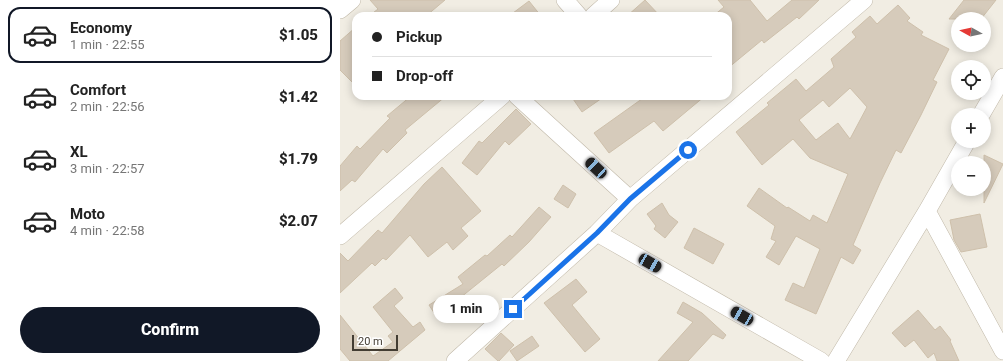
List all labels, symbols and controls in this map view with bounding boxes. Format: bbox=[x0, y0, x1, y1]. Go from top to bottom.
north arrow bbox=[951, 12, 991, 52]
map controls bbox=[951, 12, 991, 196]
icon: car bbox=[22, 17, 58, 53]
text: Economy bbox=[70, 19, 132, 37]
text: $1.05 bbox=[279, 26, 318, 44]
text: Pickup bbox=[396, 28, 442, 46]
text: 1 min · 22:55 bbox=[70, 37, 145, 52]
button: locate bbox=[951, 60, 991, 100]
text: Drop-off bbox=[396, 67, 453, 85]
icon: car bbox=[22, 79, 58, 115]
text: Comfort bbox=[70, 81, 126, 99]
text: $1.42 bbox=[279, 88, 318, 106]
text: 2 min · 22:56 bbox=[70, 99, 145, 114]
button: + bbox=[951, 108, 991, 148]
icon: car bbox=[22, 141, 58, 177]
route start bbox=[679, 141, 697, 159]
text: XL bbox=[70, 143, 88, 161]
text: $1.79 bbox=[279, 150, 318, 168]
car bbox=[583, 155, 609, 181]
button: − bbox=[951, 156, 991, 196]
text: 3 min · 22:57 bbox=[70, 161, 145, 176]
icon: car bbox=[22, 203, 58, 239]
text: Moto bbox=[70, 205, 105, 223]
text: $2.07 bbox=[279, 212, 318, 230]
text: 4 min · 22:58 bbox=[70, 223, 145, 238]
car bbox=[637, 252, 663, 274]
callout: 1 min bbox=[433, 295, 499, 323]
route end bbox=[504, 300, 522, 318]
text: 1 min bbox=[450, 301, 482, 316]
car bbox=[729, 305, 755, 327]
button: Confirm bbox=[20, 307, 320, 353]
scale bar bbox=[352, 333, 398, 352]
text: 20 m bbox=[358, 335, 383, 348]

